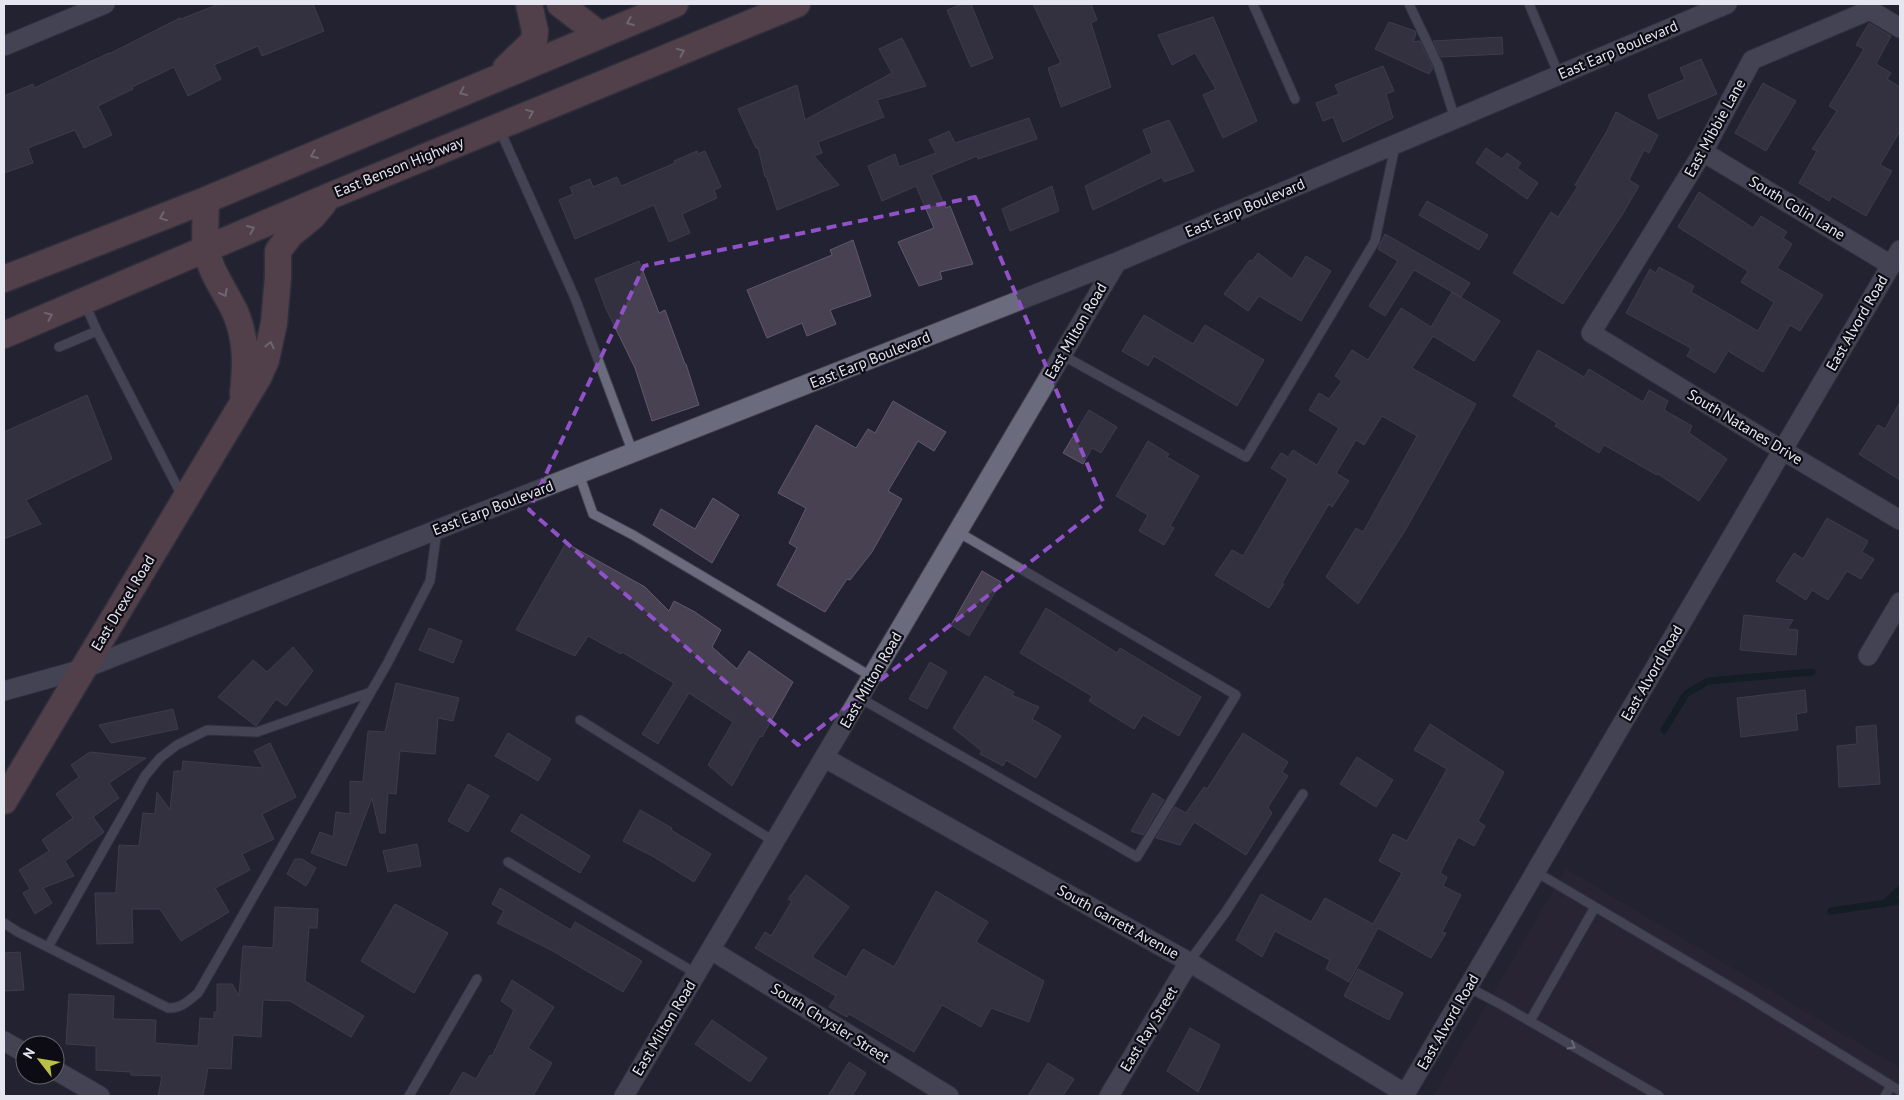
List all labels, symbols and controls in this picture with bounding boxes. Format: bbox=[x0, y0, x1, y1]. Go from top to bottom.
one-way arrow bbox=[626, 16, 635, 27]
street label: East Earp Boulevard bbox=[1555, 16, 1680, 83]
one-way arrow bbox=[676, 48, 685, 58]
street label: East Mibbie Lane bbox=[1680, 75, 1749, 180]
one-way arrow bbox=[460, 86, 468, 96]
one-way arrow bbox=[525, 108, 534, 119]
street label: East Benson Highway bbox=[331, 132, 466, 201]
one-way arrow bbox=[310, 148, 319, 159]
street label: South Colin Lane bbox=[1746, 171, 1849, 244]
street label: East Earp Boulevard bbox=[1182, 174, 1307, 241]
one-way arrow bbox=[160, 211, 168, 221]
one-way arrow bbox=[246, 224, 255, 235]
street label: East Alvord Road bbox=[1821, 271, 1892, 374]
street label: East Milton Road bbox=[1040, 279, 1111, 382]
one-way arrow bbox=[218, 287, 228, 296]
one-way arrow bbox=[44, 312, 53, 323]
street label: East Earp Boulevard bbox=[807, 327, 933, 392]
one-way arrow bbox=[264, 341, 275, 350]
street label: South Natanes Drive bbox=[1684, 385, 1806, 469]
street label: East Earp Boulevard bbox=[430, 476, 556, 539]
street label: East Drexel Road bbox=[87, 551, 159, 654]
street label: East Alvord Road bbox=[1616, 621, 1687, 724]
street label: East Milton Road bbox=[835, 628, 906, 731]
street label: South Garrett Avenue bbox=[1054, 880, 1182, 963]
street label: East Alvord Road bbox=[1412, 970, 1483, 1073]
street label: East Milton Road bbox=[628, 977, 700, 1079]
street label: South Chrysler Street bbox=[768, 978, 893, 1067]
street label: East Ray Street bbox=[1116, 983, 1181, 1075]
north arrow bbox=[15, 1035, 65, 1085]
one-way arrow bbox=[1567, 1039, 1576, 1049]
text: N bbox=[19, 1045, 39, 1062]

